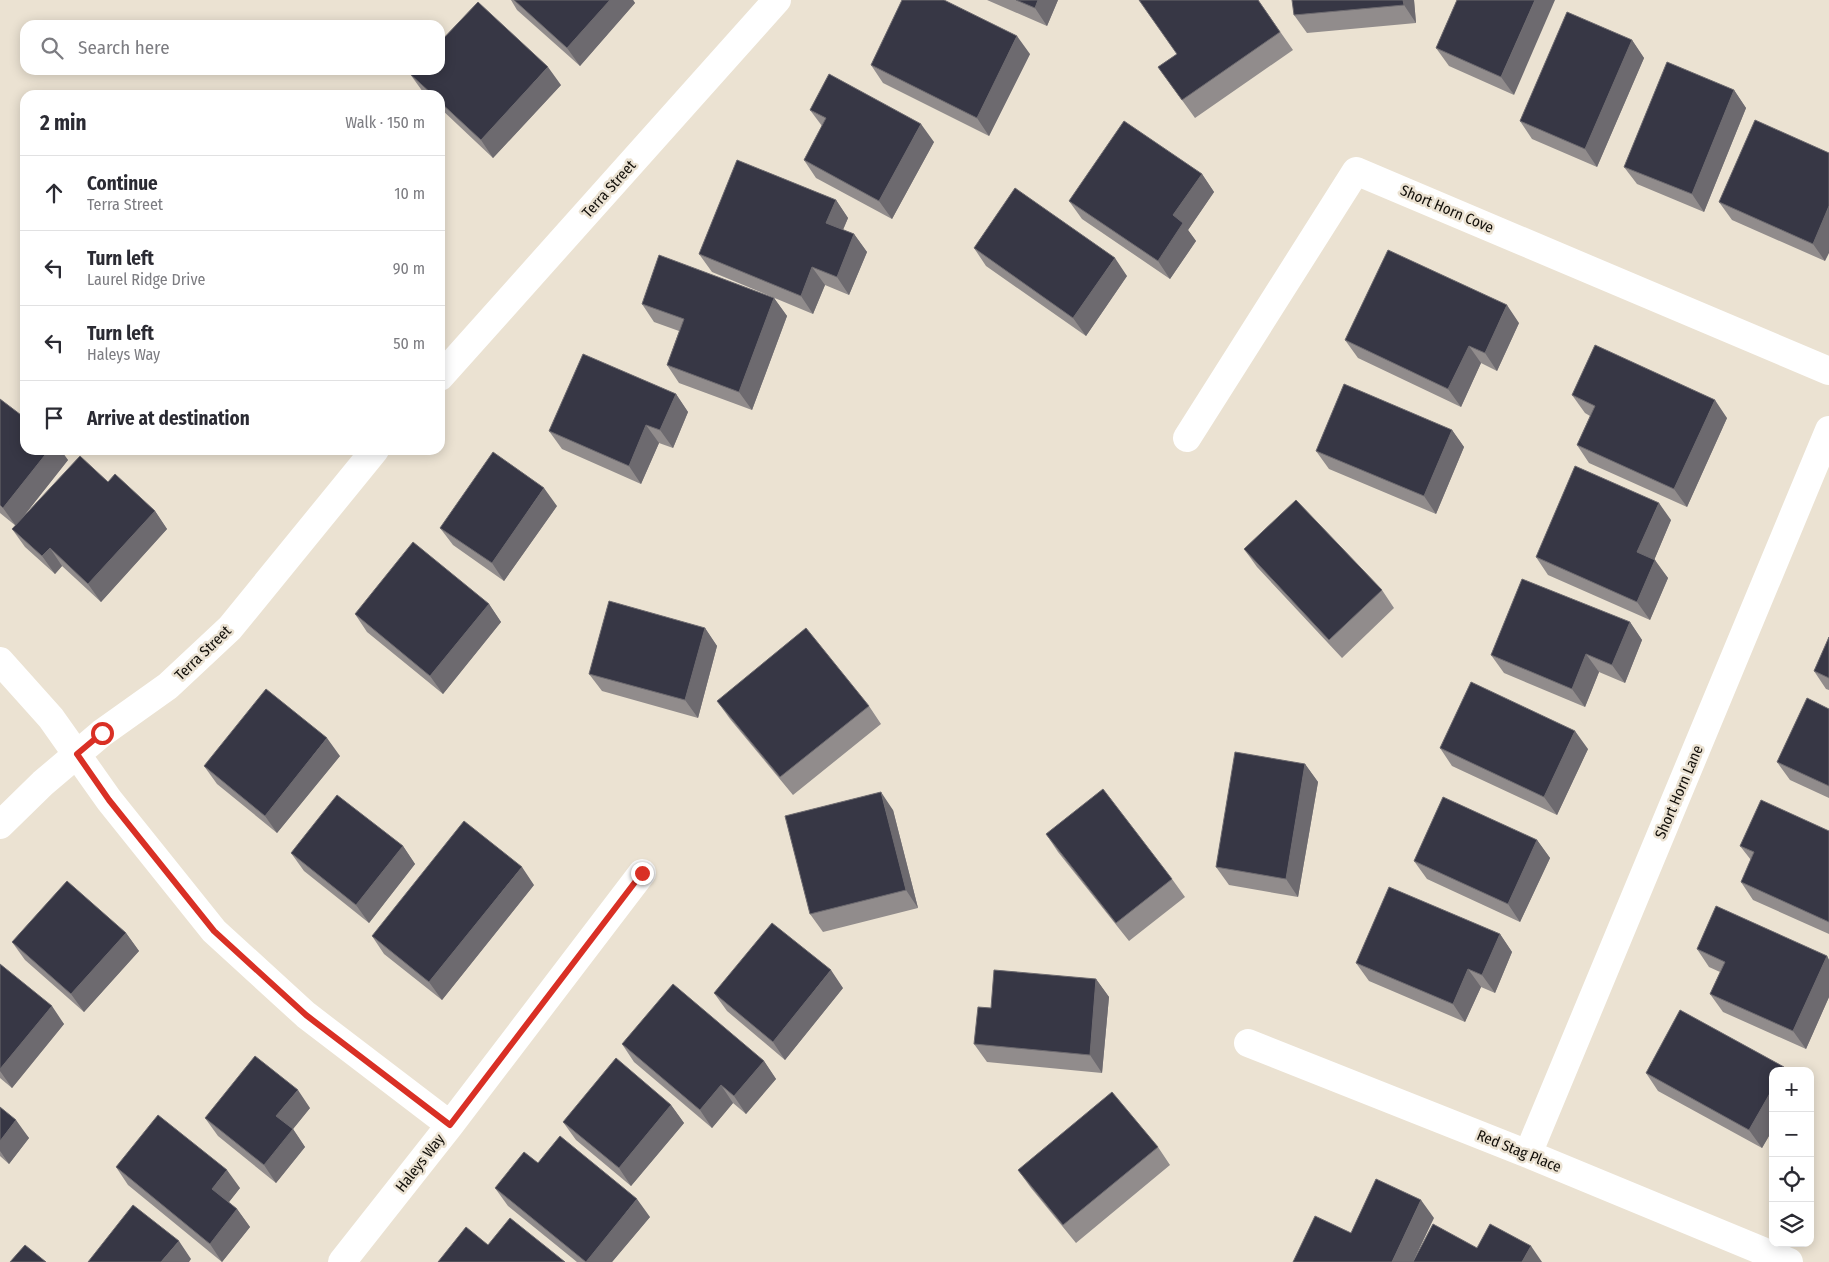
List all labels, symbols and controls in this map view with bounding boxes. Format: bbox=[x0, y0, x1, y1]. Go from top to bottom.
search box bbox=[20, 20, 445, 75]
icon: search bbox=[38, 34, 66, 62]
text: Search here bbox=[78, 36, 170, 59]
text: 2 min bbox=[40, 110, 87, 136]
text: Walk · 150 m bbox=[345, 113, 425, 132]
street label: Terra Street bbox=[578, 156, 640, 222]
text: Continue bbox=[87, 172, 158, 195]
icon: ahead bbox=[40, 179, 68, 207]
street label: Short Horn Cove bbox=[1398, 181, 1496, 237]
text: 10 m bbox=[394, 184, 425, 203]
text: Terra Street bbox=[87, 195, 163, 214]
text: Turn left bbox=[87, 247, 154, 270]
icon: left bbox=[40, 254, 68, 282]
text: 90 m bbox=[393, 259, 425, 278]
text: Laurel Ridge Drive bbox=[87, 270, 205, 289]
text: Turn left bbox=[87, 322, 154, 345]
icon: left bbox=[40, 329, 68, 357]
text: 50 m bbox=[393, 334, 425, 353]
text: Haleys Way bbox=[87, 345, 160, 364]
icon: arrive bbox=[40, 404, 68, 432]
text: Arrive at destination bbox=[87, 407, 250, 430]
street label: Terra Street bbox=[171, 622, 235, 684]
route start bbox=[91, 722, 114, 745]
street label: Short Horn Lane bbox=[1651, 743, 1707, 841]
route end bbox=[631, 862, 654, 885]
map controls bbox=[1769, 1067, 1814, 1247]
button: + bbox=[1769, 1067, 1814, 1112]
button: − bbox=[1769, 1112, 1814, 1157]
street label: Red Stag Place bbox=[1474, 1126, 1564, 1176]
street label: Haleys Way bbox=[392, 1130, 448, 1196]
button: locate bbox=[1769, 1157, 1814, 1202]
button: layers bbox=[1769, 1202, 1814, 1247]

